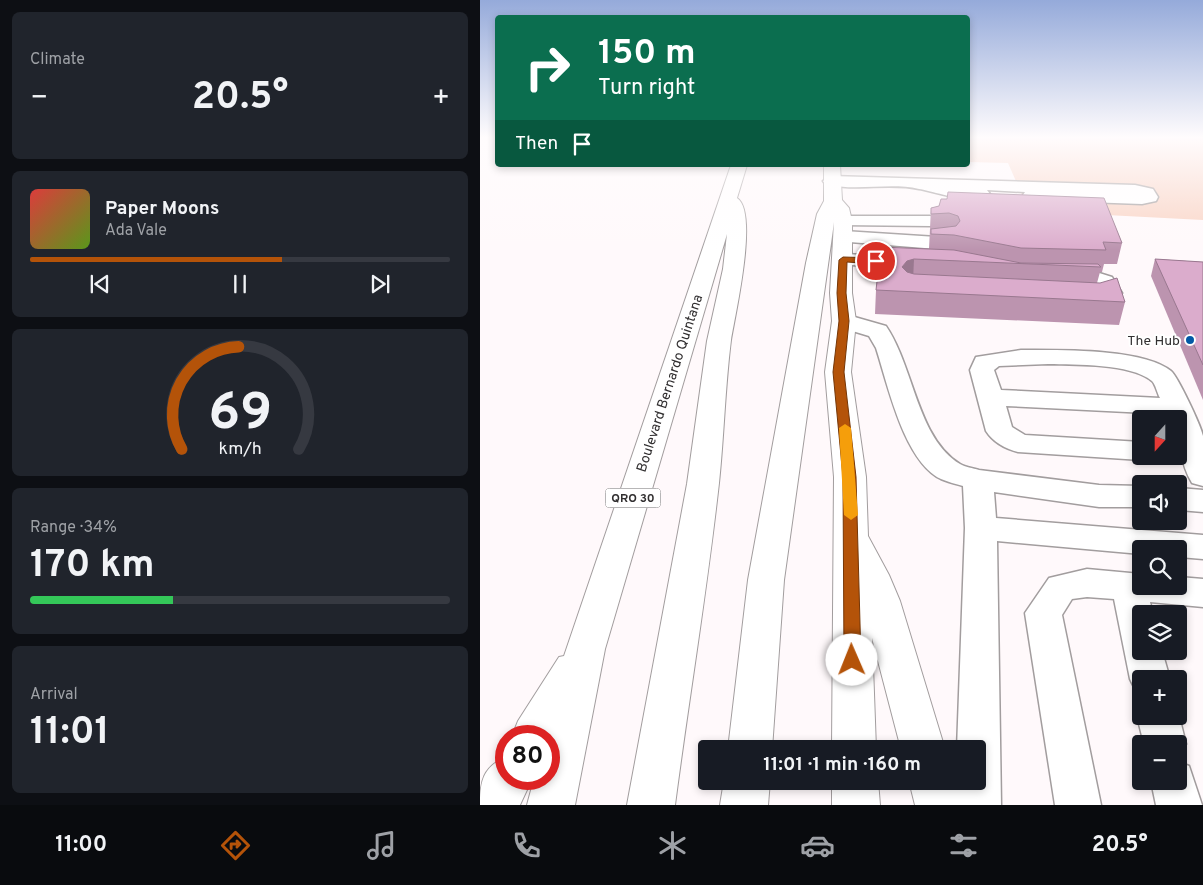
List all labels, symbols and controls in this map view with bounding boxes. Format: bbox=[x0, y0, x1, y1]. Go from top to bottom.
text: 150 m bbox=[598, 32, 696, 76]
icon: right bbox=[515, 35, 580, 100]
text: Climate bbox=[30, 50, 85, 70]
text: 20.5° bbox=[192, 74, 288, 123]
text: Turn right bbox=[598, 75, 695, 102]
text: − bbox=[30, 81, 48, 117]
text: + bbox=[432, 81, 450, 117]
icon: arrive bbox=[568, 130, 596, 158]
text: Then bbox=[515, 132, 558, 156]
text: Paper Moons bbox=[105, 197, 219, 221]
text: Ada Vale bbox=[105, 221, 167, 241]
pin bbox=[855, 240, 897, 282]
icon: arrive bbox=[862, 247, 890, 275]
icon: previous bbox=[86, 270, 114, 298]
icon: pause bbox=[226, 270, 254, 298]
icon: next bbox=[366, 270, 394, 298]
street label: Boulevard Bernardo Quintana bbox=[634, 292, 707, 474]
place label: The Hub bbox=[1127, 333, 1180, 350]
marker: The Hub bbox=[1184, 334, 1196, 346]
text: 69 bbox=[208, 382, 272, 448]
north arrow bbox=[1132, 410, 1188, 465]
map controls bbox=[1132, 410, 1187, 790]
text: km/h bbox=[218, 438, 262, 461]
button: sound bbox=[1132, 475, 1187, 530]
road number: QRO 30 bbox=[606, 488, 660, 508]
text: Range · 34% bbox=[30, 518, 117, 538]
button: search bbox=[1132, 540, 1187, 595]
text: 170 km bbox=[30, 542, 155, 591]
button: layers bbox=[1132, 605, 1187, 660]
position arrow bbox=[825, 633, 877, 685]
button: + bbox=[1132, 670, 1187, 725]
text: Arrival bbox=[30, 685, 78, 705]
text: 11:01 bbox=[30, 709, 110, 758]
speed limit sign: 80 bbox=[495, 725, 560, 790]
button: − bbox=[1132, 735, 1187, 790]
text: 11:01 · 1 min · 160 m bbox=[763, 753, 921, 777]
icon: directions bbox=[218, 828, 253, 863]
icon: music bbox=[364, 828, 399, 863]
icon: phone bbox=[509, 828, 544, 863]
icon: climate bbox=[655, 828, 690, 863]
icon: car bbox=[800, 828, 835, 863]
icon: filters bbox=[946, 828, 981, 863]
text: 11:00 bbox=[55, 832, 107, 859]
text: 20.5° bbox=[1092, 832, 1148, 859]

